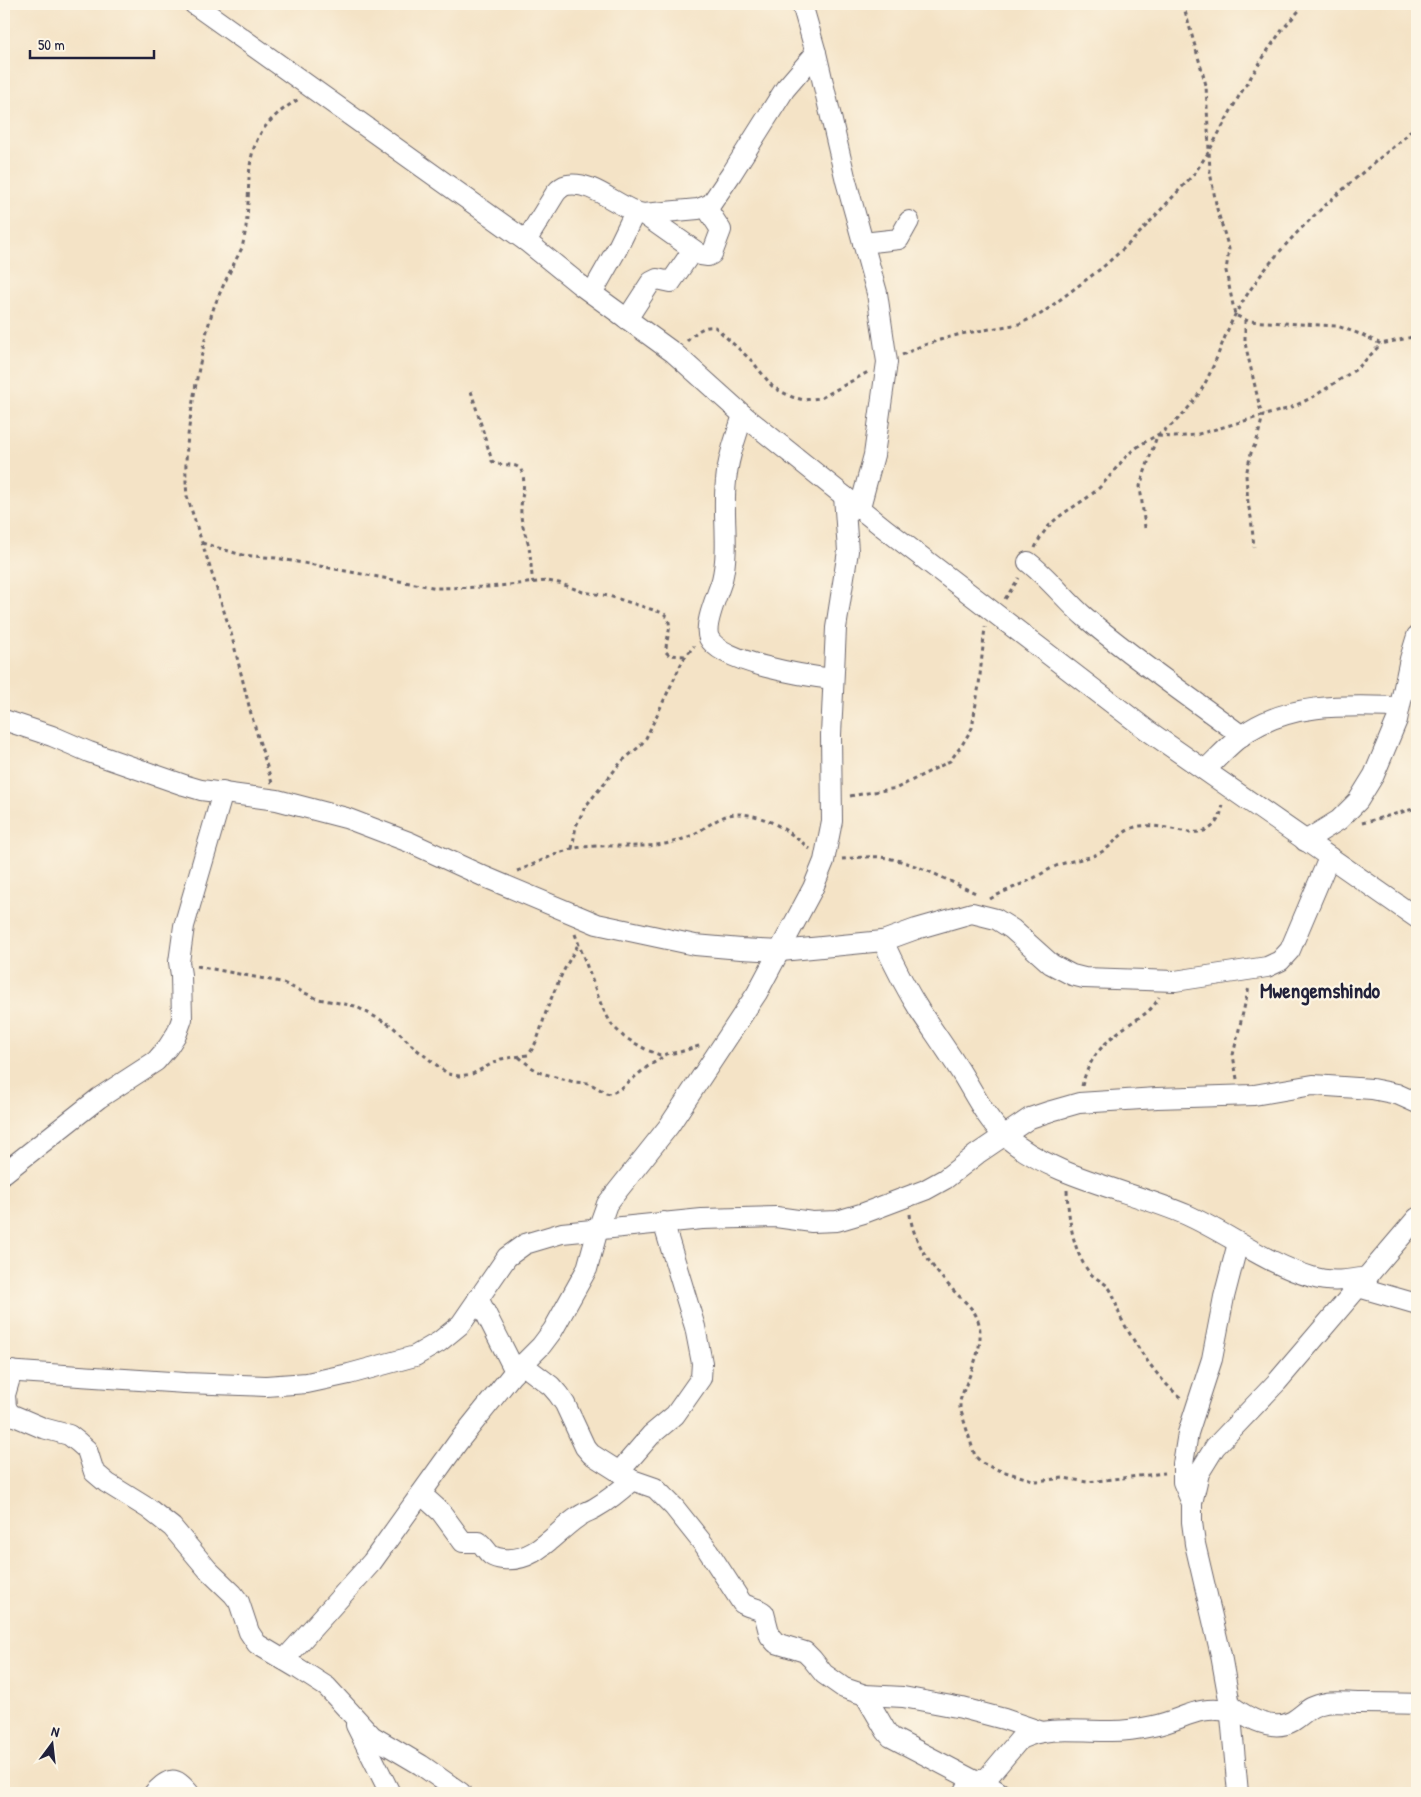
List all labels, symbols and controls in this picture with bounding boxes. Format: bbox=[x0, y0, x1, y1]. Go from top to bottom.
scale bar bbox=[30, 28, 154, 60]
text: 50 m bbox=[38, 34, 65, 55]
district label: Mwengemshindo bbox=[1260, 976, 1380, 1006]
north arrow bbox=[28, 1720, 78, 1770]
text: N bbox=[49, 1721, 62, 1741]

